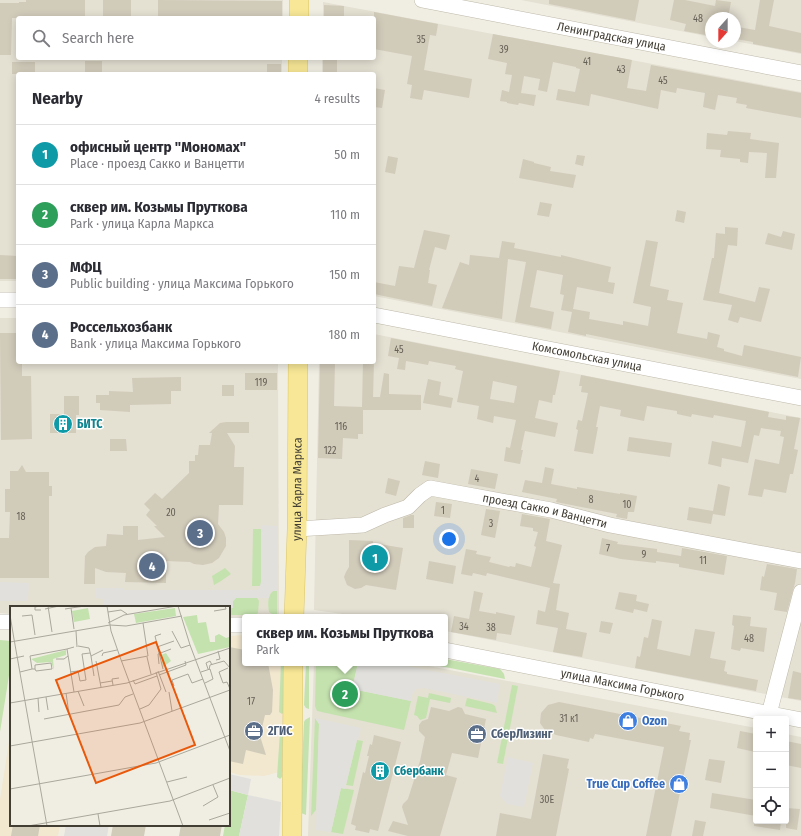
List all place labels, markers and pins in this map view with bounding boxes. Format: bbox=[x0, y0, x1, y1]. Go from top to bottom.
building icon: БИТС bbox=[52, 413, 74, 435]
place label: БИТС bbox=[77, 417, 103, 431]
pin: 3 bbox=[187, 518, 213, 548]
pin: 1 bbox=[362, 543, 388, 573]
pin: 4 bbox=[139, 551, 165, 581]
pin: 2 bbox=[332, 679, 358, 709]
shop icon: Ozon bbox=[617, 710, 639, 732]
place label: Ozon bbox=[642, 714, 667, 728]
office icon: 2ГИС bbox=[243, 720, 265, 742]
office icon: СберЛизинг bbox=[466, 723, 488, 745]
place label: 2ГИС bbox=[267, 724, 293, 738]
place label: СберЛизинг bbox=[491, 727, 553, 741]
building icon: Сбербанк bbox=[369, 760, 391, 782]
place label: Сбербанк bbox=[394, 764, 444, 778]
shop icon: True Cup Coffee bbox=[668, 773, 690, 795]
place label: True Cup Coffee bbox=[587, 777, 665, 791]

